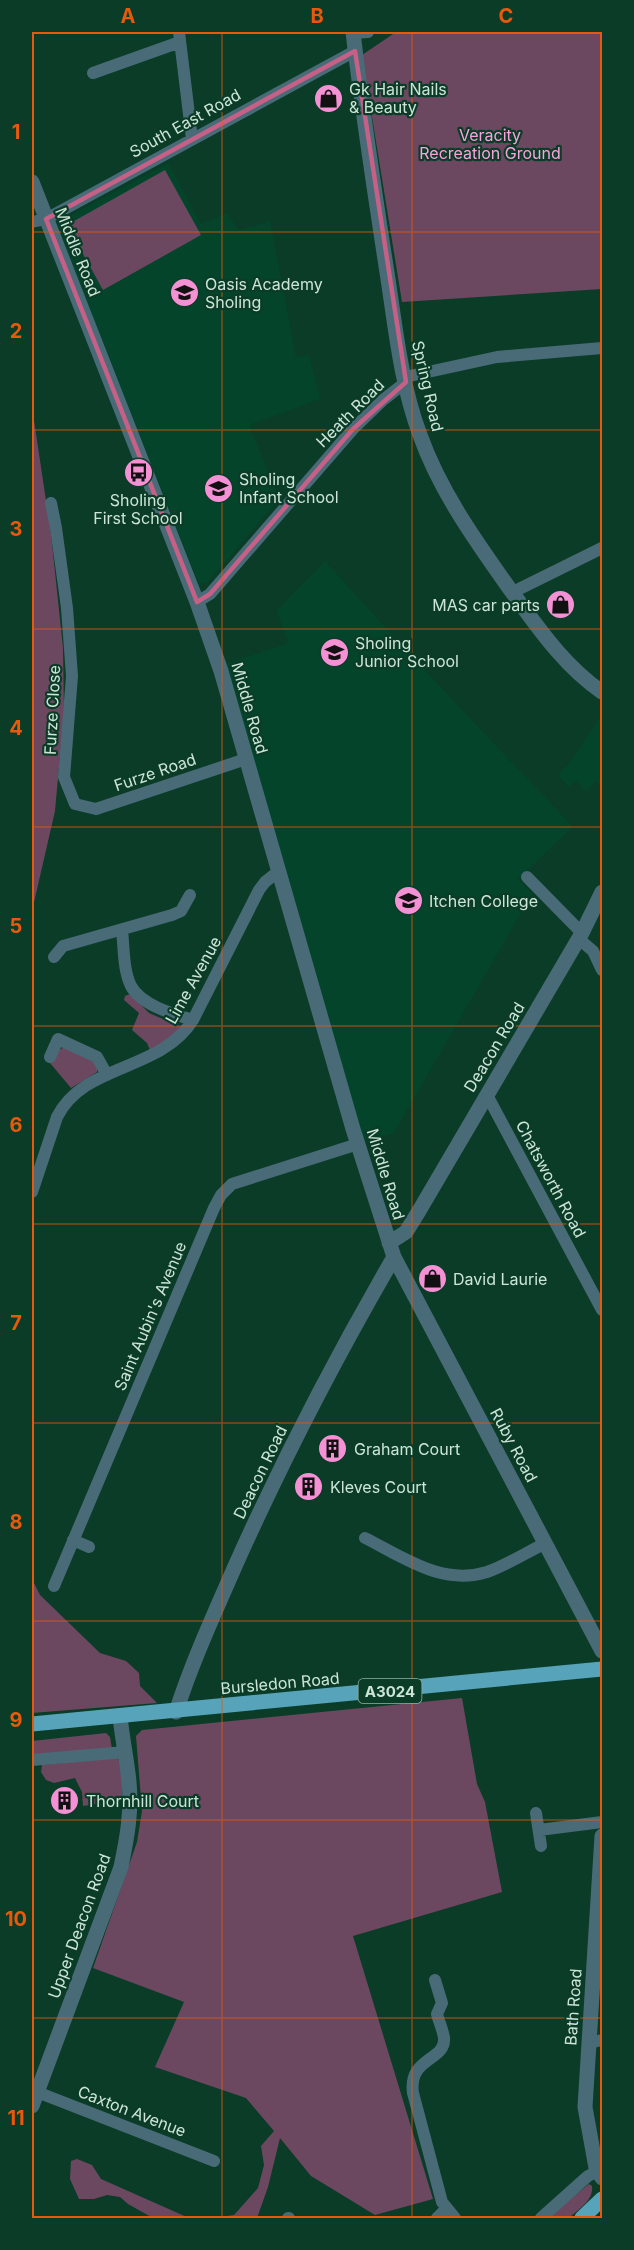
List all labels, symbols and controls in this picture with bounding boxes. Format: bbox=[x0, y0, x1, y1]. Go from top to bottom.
text: A bbox=[121, 4, 136, 28]
text: B bbox=[310, 4, 324, 28]
text: C bbox=[499, 4, 513, 28]
place label: Gk Hair Nails & Beauty bbox=[349, 79, 447, 117]
shop icon: Gk Hair Nails & Beauty bbox=[312, 82, 344, 114]
street label: South East Road bbox=[126, 84, 244, 162]
text: 1 bbox=[12, 120, 20, 144]
park label: Veracity Recreation Ground bbox=[419, 125, 561, 163]
street label: Middle Road bbox=[51, 205, 105, 299]
place label: Oasis Academy Sholing bbox=[205, 274, 323, 312]
school or university icon: Oasis Academy Sholing bbox=[168, 277, 200, 309]
text: 2 bbox=[10, 319, 22, 343]
street label: Spring Road bbox=[408, 339, 448, 433]
street label: Heath Road bbox=[312, 375, 388, 451]
bus stop icon: Sholing First School bbox=[122, 456, 154, 488]
place label: Sholing Infant School bbox=[239, 469, 339, 507]
school or university icon: Sholing Infant School bbox=[202, 472, 234, 504]
place label: Sholing First School bbox=[93, 490, 183, 528]
text: 3 bbox=[10, 517, 22, 541]
shop icon: MAS car parts bbox=[545, 589, 577, 621]
place label: MAS car parts bbox=[432, 595, 540, 615]
place label: Sholing Junior School bbox=[355, 633, 459, 671]
school or university icon: Sholing Junior School bbox=[318, 636, 350, 668]
street label: Middle Road bbox=[227, 660, 273, 756]
street label: Furze Close bbox=[40, 665, 64, 755]
text: 4 bbox=[9, 716, 23, 740]
street label: Furze Road bbox=[111, 749, 199, 795]
school or university icon: Itchen College bbox=[392, 885, 424, 917]
place label: Itchen College bbox=[429, 891, 538, 911]
text: 5 bbox=[10, 914, 22, 938]
street label: Lime Avenue bbox=[161, 933, 225, 1027]
street label: Deacon Road bbox=[459, 998, 529, 1096]
text: 6 bbox=[10, 1113, 23, 1137]
street label: Chatsworth Road bbox=[512, 1117, 590, 1241]
street label: Middle Road bbox=[363, 1126, 409, 1222]
street label: Saint Aubin's Avenue bbox=[110, 1239, 190, 1393]
shop icon: David Laurie bbox=[416, 1263, 448, 1295]
place label: David Laurie bbox=[453, 1269, 547, 1289]
text: 7 bbox=[10, 1311, 22, 1335]
street label: Ruby Road bbox=[486, 1404, 542, 1486]
street label: Deacon Road bbox=[229, 1422, 291, 1522]
building icon: Graham Court bbox=[317, 1433, 349, 1465]
place label: Graham Court bbox=[354, 1439, 460, 1459]
building icon: Kleves Court bbox=[293, 1471, 325, 1503]
place label: Kleves Court bbox=[330, 1477, 427, 1497]
text: 8 bbox=[9, 1510, 23, 1534]
street label: Bursledon Road bbox=[220, 1668, 340, 1698]
road number: A3024 bbox=[358, 1679, 422, 1703]
text: 9 bbox=[10, 1708, 23, 1732]
building icon: Thornhill Court bbox=[49, 1785, 81, 1817]
place label: Thornhill Court bbox=[86, 1791, 199, 1811]
street label: Upper Deacon Road bbox=[43, 1851, 115, 2001]
text: 10 bbox=[5, 1907, 27, 1931]
street label: Bath Road bbox=[560, 1968, 586, 2046]
street label: Caxton Avenue bbox=[75, 2081, 189, 2141]
text: 11 bbox=[7, 2106, 25, 2130]

